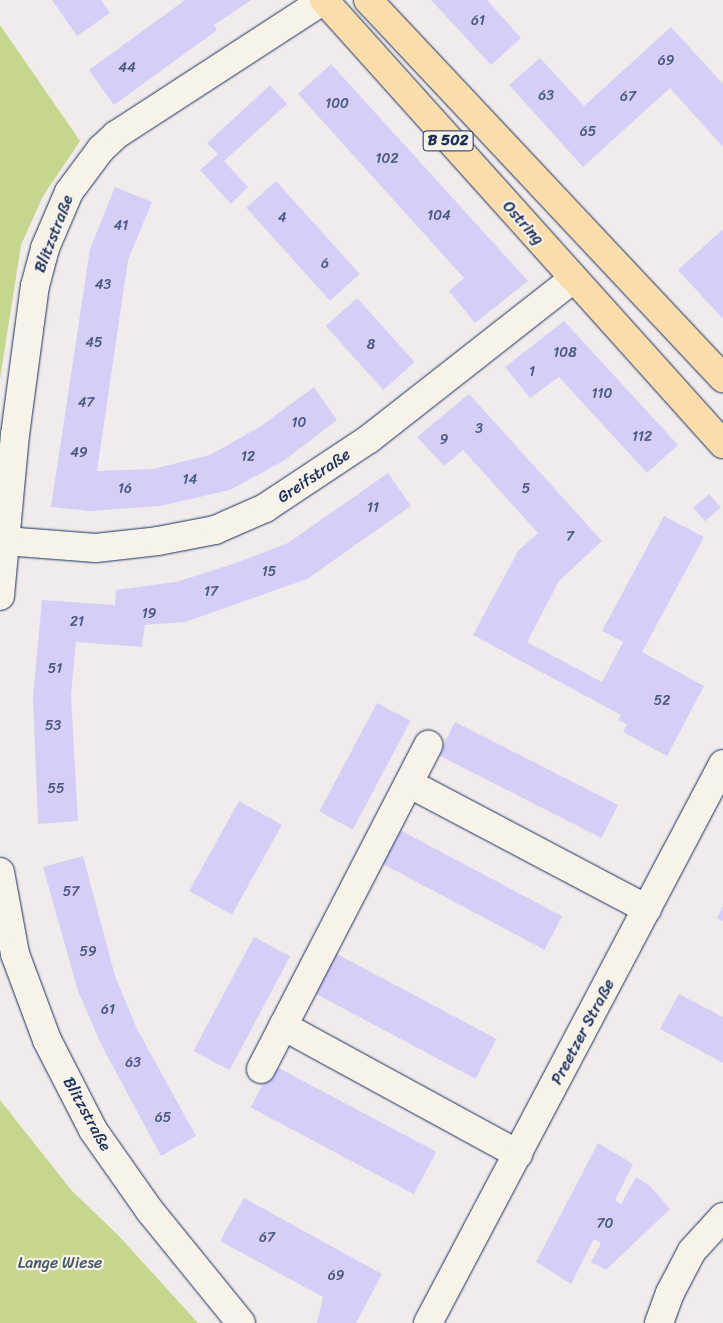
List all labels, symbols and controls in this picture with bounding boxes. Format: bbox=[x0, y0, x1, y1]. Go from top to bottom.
house number: 61 bbox=[471, 13, 485, 29]
house number: 69 bbox=[658, 53, 674, 69]
house number: 44 bbox=[118, 60, 136, 76]
house number: 63 bbox=[538, 88, 554, 104]
house number: 67 bbox=[620, 89, 636, 105]
house number: 100 bbox=[325, 96, 349, 112]
house number: 65 bbox=[580, 124, 596, 140]
road number: B 502 bbox=[422, 128, 474, 154]
house number: 102 bbox=[376, 151, 398, 167]
street label: Blitzstraße bbox=[30, 193, 78, 275]
street label: Ostring bbox=[498, 197, 548, 249]
house number: 104 bbox=[427, 208, 451, 224]
house number: 4 bbox=[278, 210, 286, 226]
house number: 41 bbox=[114, 218, 128, 234]
house number: 6 bbox=[321, 256, 329, 272]
house number: 43 bbox=[95, 277, 111, 293]
house number: 45 bbox=[85, 335, 103, 351]
house number: 8 bbox=[367, 337, 375, 353]
house number: 108 bbox=[553, 345, 577, 361]
house number: 1 bbox=[529, 364, 535, 380]
house number: 110 bbox=[592, 386, 612, 402]
house number: 47 bbox=[78, 395, 94, 411]
house number: 10 bbox=[292, 415, 306, 431]
house number: 3 bbox=[475, 421, 483, 437]
house number: 112 bbox=[632, 429, 652, 445]
house number: 9 bbox=[440, 432, 448, 448]
house number: 49 bbox=[70, 445, 88, 461]
street label: Greifstraße bbox=[274, 445, 354, 507]
house number: 12 bbox=[241, 449, 255, 465]
house number: 14 bbox=[183, 472, 197, 488]
house number: 16 bbox=[118, 481, 132, 497]
house number: 5 bbox=[522, 481, 530, 497]
house number: 11 bbox=[367, 500, 379, 516]
house number: 7 bbox=[566, 529, 574, 545]
house number: 15 bbox=[262, 564, 276, 580]
house number: 17 bbox=[204, 584, 218, 600]
house number: 19 bbox=[142, 606, 156, 622]
house number: 21 bbox=[70, 614, 84, 630]
house number: 51 bbox=[48, 661, 62, 677]
house number: 52 bbox=[654, 693, 670, 709]
house number: 53 bbox=[45, 718, 61, 734]
house number: 55 bbox=[47, 781, 65, 797]
house number: 57 bbox=[63, 884, 79, 900]
house number: 59 bbox=[79, 944, 97, 960]
street label: Preetzer Straße bbox=[547, 976, 619, 1088]
house number: 61 bbox=[101, 1002, 115, 1018]
house number: 63 bbox=[125, 1055, 141, 1071]
street label: Blitzstraße bbox=[59, 1074, 115, 1154]
house number: 65 bbox=[155, 1110, 171, 1126]
house number: 70 bbox=[597, 1216, 613, 1232]
house number: 67 bbox=[259, 1230, 275, 1246]
park label: Lange Wiese bbox=[18, 1253, 102, 1273]
house number: 69 bbox=[328, 1268, 344, 1284]

